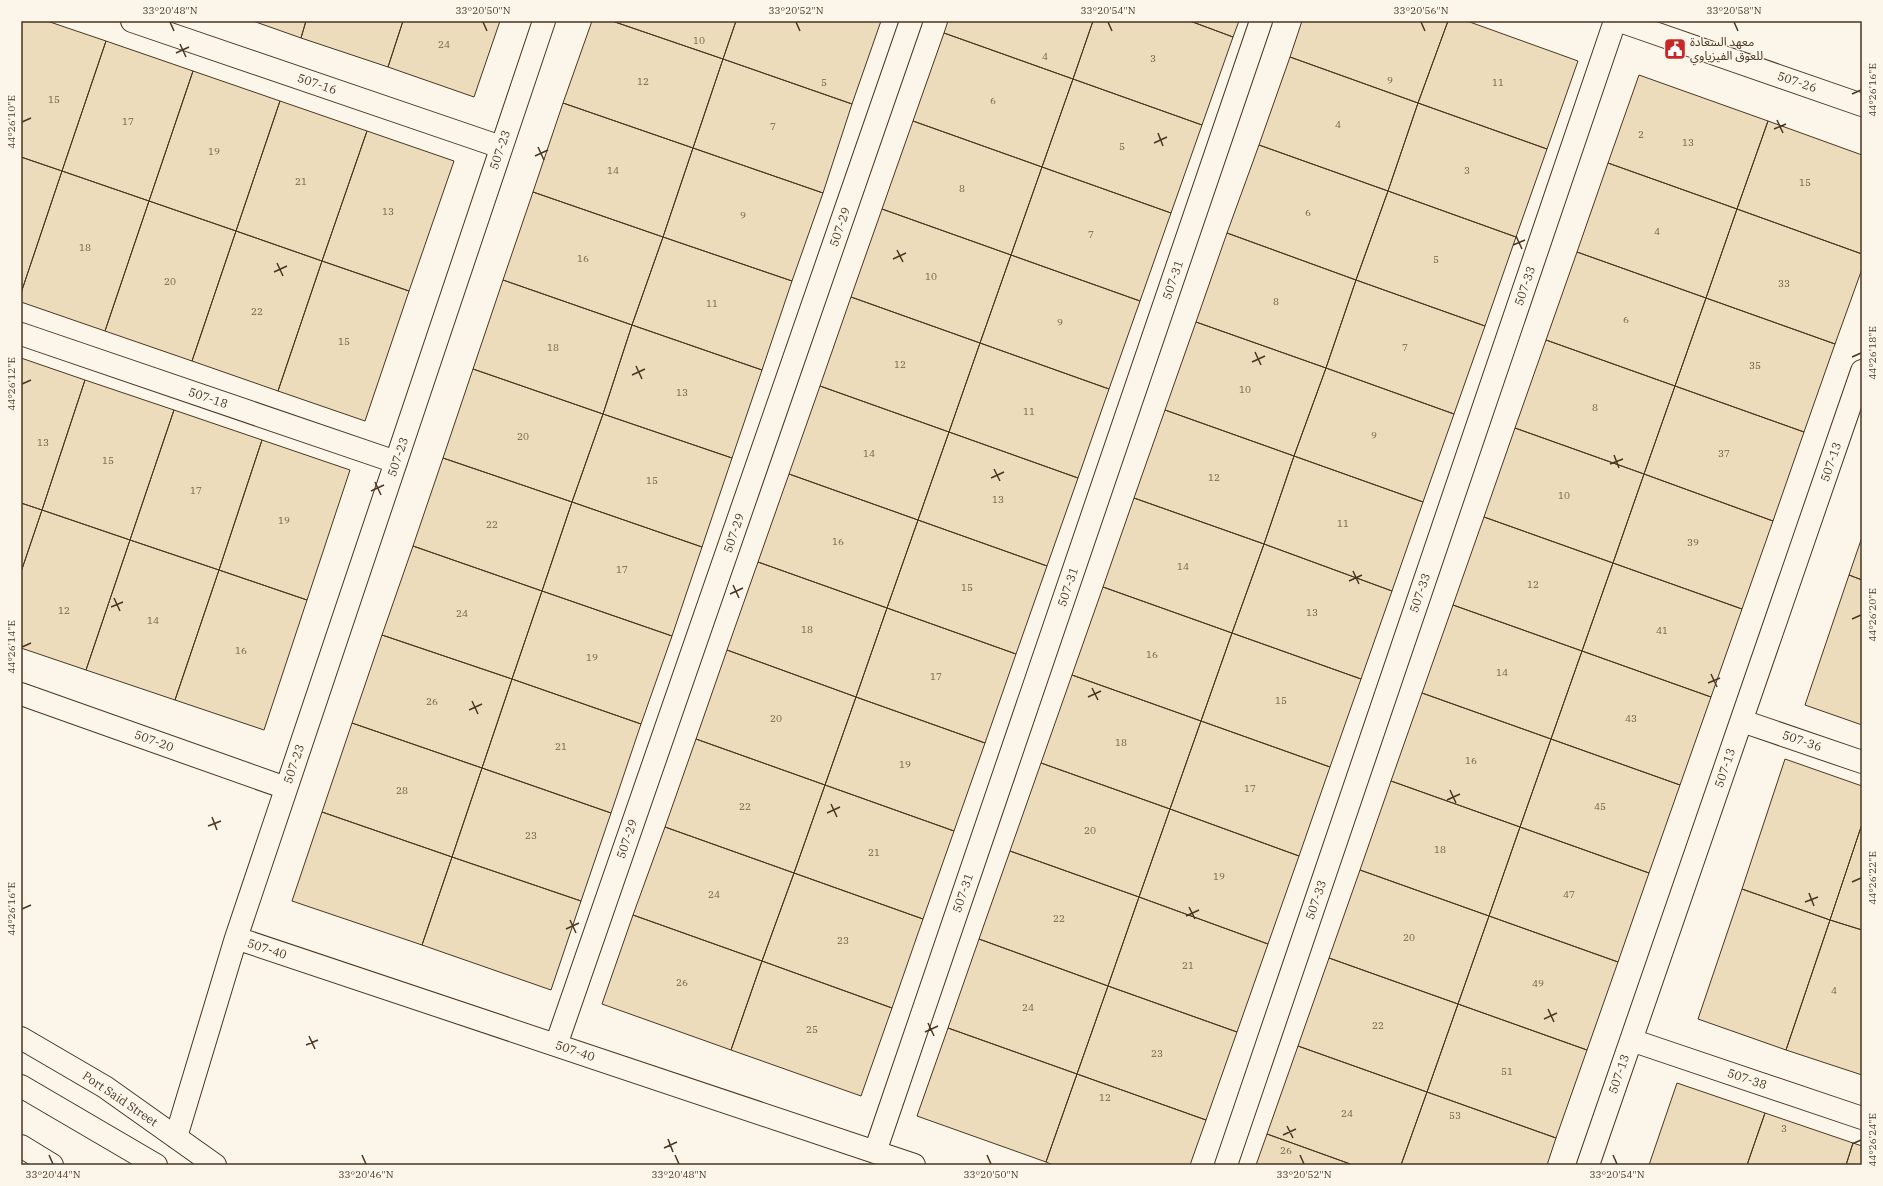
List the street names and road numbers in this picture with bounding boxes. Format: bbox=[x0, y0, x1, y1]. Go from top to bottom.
street label: 507-26 bbox=[1775, 68, 1819, 95]
street label: 507-16 bbox=[295, 70, 339, 97]
street label: 507-23 bbox=[486, 128, 513, 172]
street label: 507-29 bbox=[826, 205, 853, 249]
street label: 507-31 bbox=[1159, 258, 1186, 302]
street label: 507-33 bbox=[1511, 264, 1538, 308]
street label: 507-18 bbox=[186, 384, 230, 411]
street label: 507-23 bbox=[384, 435, 411, 479]
street label: 507-13 bbox=[1817, 440, 1844, 484]
street label: 507-29 bbox=[720, 511, 747, 555]
street label: 507-31 bbox=[1054, 565, 1081, 609]
street label: 507-33 bbox=[1406, 571, 1433, 615]
street label: 507-20 bbox=[132, 727, 176, 755]
street label: 507-36 bbox=[1780, 727, 1824, 754]
street label: 507-23 bbox=[280, 742, 307, 786]
street label: 507-13 bbox=[1711, 746, 1738, 790]
street label: 507-29 bbox=[613, 817, 640, 861]
street label: 507-31 bbox=[949, 871, 976, 915]
street label: 507-33 bbox=[1302, 878, 1329, 922]
street label: 507-40 bbox=[245, 935, 289, 962]
street label: 507-40 bbox=[553, 1037, 597, 1064]
street label: 507-13 bbox=[1605, 1052, 1632, 1096]
street label: 507-38 bbox=[1725, 1065, 1769, 1092]
street label: Port Said Street bbox=[80, 1068, 161, 1129]

